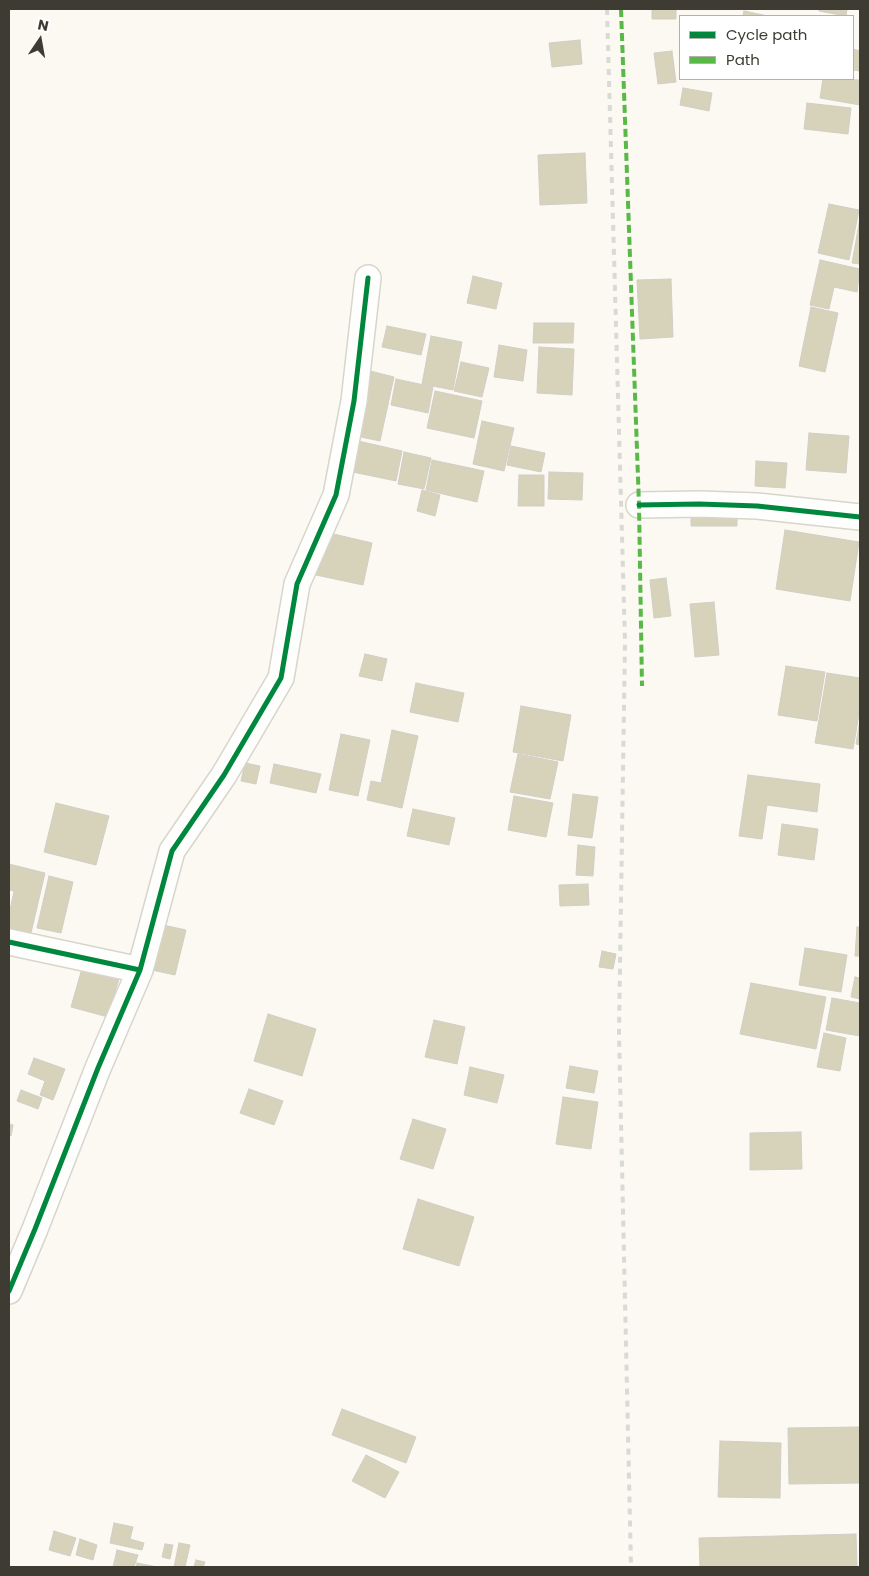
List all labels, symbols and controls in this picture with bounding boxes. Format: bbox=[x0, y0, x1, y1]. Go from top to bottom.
text: N bbox=[36, 14, 50, 36]
north arrow bbox=[15, 15, 65, 65]
legend bbox=[679, 15, 854, 80]
text: Cycle path bbox=[726, 24, 807, 45]
text: Path bbox=[726, 49, 760, 70]

